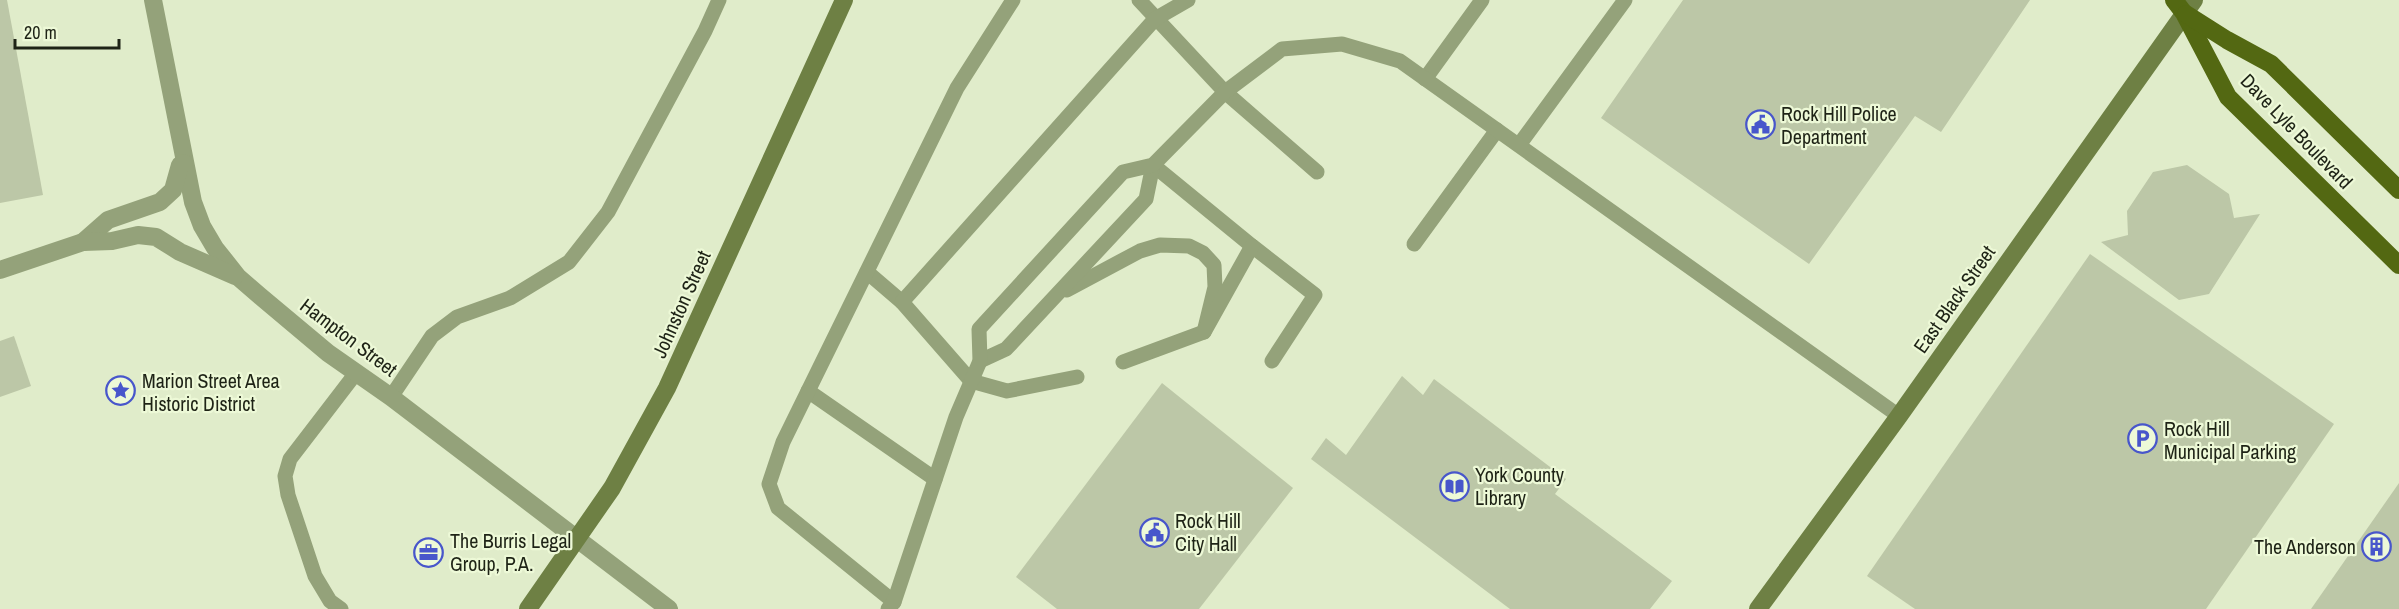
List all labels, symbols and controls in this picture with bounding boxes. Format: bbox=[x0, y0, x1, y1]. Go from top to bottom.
scale bar bbox=[15, 12, 118, 50]
text: 20 m bbox=[24, 20, 57, 45]
street label: Dave Lyle Boulevard bbox=[2235, 67, 2359, 195]
place label: Rock Hill Police Department bbox=[1781, 100, 1897, 150]
public building icon: Rock Hill Police Department bbox=[1744, 109, 1776, 141]
street label: East Black Street bbox=[1907, 239, 2001, 358]
street label: Johnston Street bbox=[645, 246, 717, 362]
street label: Hampton Street bbox=[295, 292, 403, 383]
place label: Marion Street Area Historic District bbox=[142, 367, 280, 417]
place icon: Marion Street Area Historic District bbox=[105, 375, 137, 407]
place label: Rock Hill Municipal Parking bbox=[2164, 415, 2296, 465]
parking icon: Rock Hill Municipal Parking bbox=[2127, 423, 2159, 455]
place label: York County Library bbox=[1475, 461, 1565, 511]
library icon: York County Library bbox=[1438, 470, 1470, 502]
place label: Rock Hill City Hall bbox=[1175, 507, 1241, 557]
public building icon: Rock Hill City Hall bbox=[1138, 516, 1170, 548]
place label: The Burris Legal Group, P.A. bbox=[450, 527, 571, 577]
building icon: The Anderson bbox=[2361, 530, 2393, 562]
place label: The Anderson bbox=[2254, 533, 2356, 560]
office icon: The Burris Legal Group, P.A. bbox=[413, 536, 445, 568]

